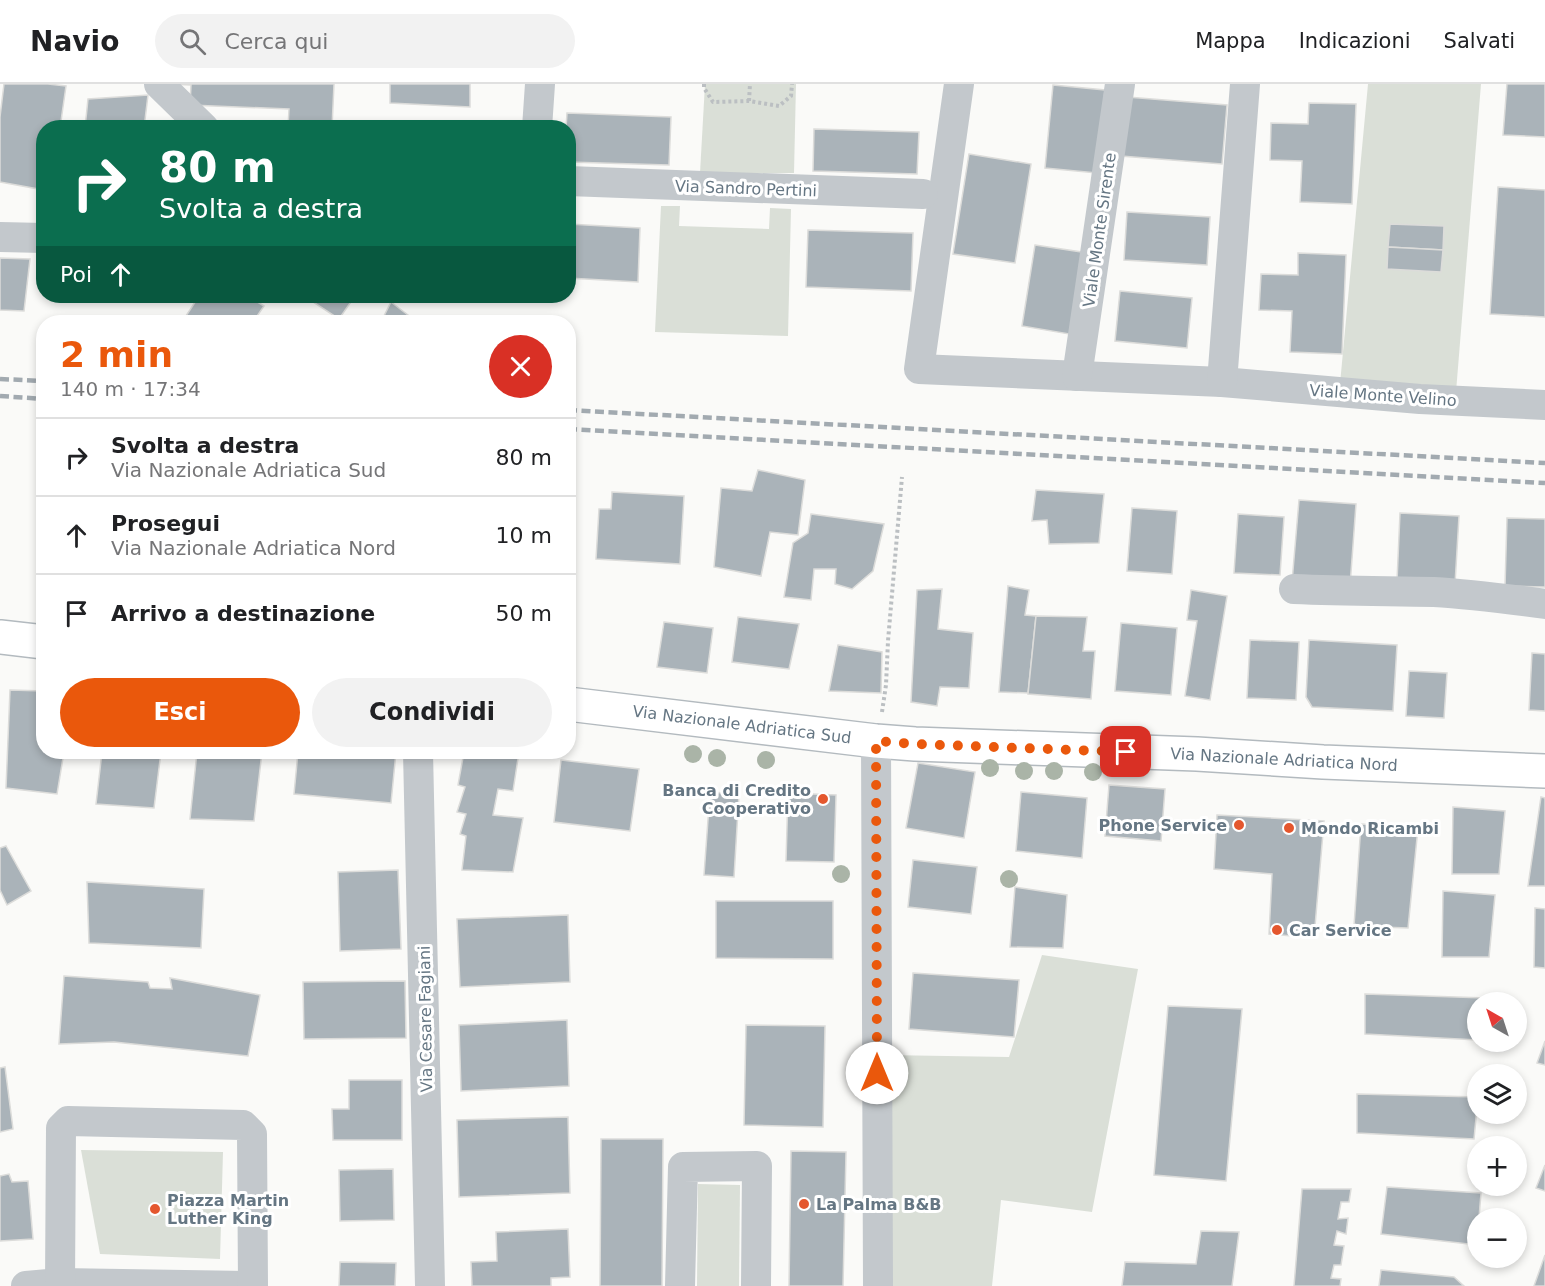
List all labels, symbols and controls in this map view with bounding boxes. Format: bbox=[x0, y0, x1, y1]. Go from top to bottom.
search box bbox=[155, 14, 575, 68]
text: Navio bbox=[30, 25, 119, 58]
icon: search bbox=[176, 25, 209, 58]
text: Cerca qui bbox=[224, 29, 328, 54]
text: Mappa bbox=[1195, 29, 1266, 53]
text: Indicazioni bbox=[1299, 29, 1411, 53]
text: Salvati bbox=[1444, 29, 1515, 53]
text: 80 m bbox=[159, 143, 276, 192]
icon: right bbox=[60, 144, 138, 222]
street label: Viale Monte Sirente bbox=[1079, 151, 1120, 309]
street label: Via Sandro Pertini bbox=[675, 177, 817, 200]
text: Svolta a destra bbox=[159, 193, 363, 224]
icon: ahead bbox=[104, 258, 137, 291]
text: Poi bbox=[60, 262, 92, 287]
text: 2 min bbox=[60, 334, 173, 375]
button: close bbox=[489, 335, 552, 398]
text: 140 m · 17:34 bbox=[60, 377, 201, 401]
street label: Viale Monte Velino bbox=[1309, 381, 1457, 410]
text: Svolta a destra bbox=[111, 433, 299, 458]
icon: right bbox=[60, 441, 93, 474]
text: 80 m bbox=[496, 445, 552, 470]
text: Via Nazionale Adriatica Sud bbox=[111, 458, 386, 482]
text: Prosegui bbox=[111, 511, 220, 536]
icon: ahead bbox=[60, 519, 93, 552]
text: 10 m bbox=[496, 523, 552, 548]
text: Via Nazionale Adriatica Nord bbox=[111, 536, 396, 560]
icon: arrive bbox=[60, 597, 93, 630]
text: Arrivo a destinazione bbox=[111, 601, 375, 626]
text: 50 m bbox=[496, 601, 552, 626]
button: Esci bbox=[60, 678, 300, 747]
button: Condividi bbox=[312, 678, 552, 747]
street label: Via Nazionale Adriatica Sud bbox=[632, 702, 852, 747]
pin bbox=[1100, 726, 1151, 777]
icon: arrive bbox=[1109, 735, 1142, 768]
street label: Via Nazionale Adriatica Nord bbox=[1170, 744, 1398, 775]
place label: Banca di Credito Cooperativo bbox=[662, 781, 811, 818]
marker: Banca di Credito Cooperativo bbox=[816, 792, 830, 806]
place label: Phone Service bbox=[1099, 816, 1227, 835]
marker: Phone Service bbox=[1232, 818, 1246, 832]
place label: Mondo Ricambi bbox=[1301, 819, 1439, 838]
marker: Mondo Ricambi bbox=[1282, 821, 1296, 835]
place label: Car Service bbox=[1289, 921, 1392, 940]
marker: Car Service bbox=[1270, 923, 1284, 937]
street label: Via Cesare Fagiani bbox=[415, 945, 436, 1093]
north arrow bbox=[1467, 992, 1527, 1052]
map controls bbox=[1467, 992, 1527, 1268]
position arrow bbox=[845, 1041, 909, 1105]
button: layers bbox=[1467, 1064, 1527, 1124]
button: + bbox=[1467, 1136, 1527, 1196]
place label: Piazza Martin Luther King bbox=[167, 1191, 289, 1228]
place label: La Palma B&B bbox=[816, 1195, 942, 1214]
marker: La Palma B&B bbox=[797, 1197, 811, 1211]
marker: Piazza Martin Luther King bbox=[148, 1202, 162, 1216]
button: − bbox=[1467, 1208, 1527, 1268]

